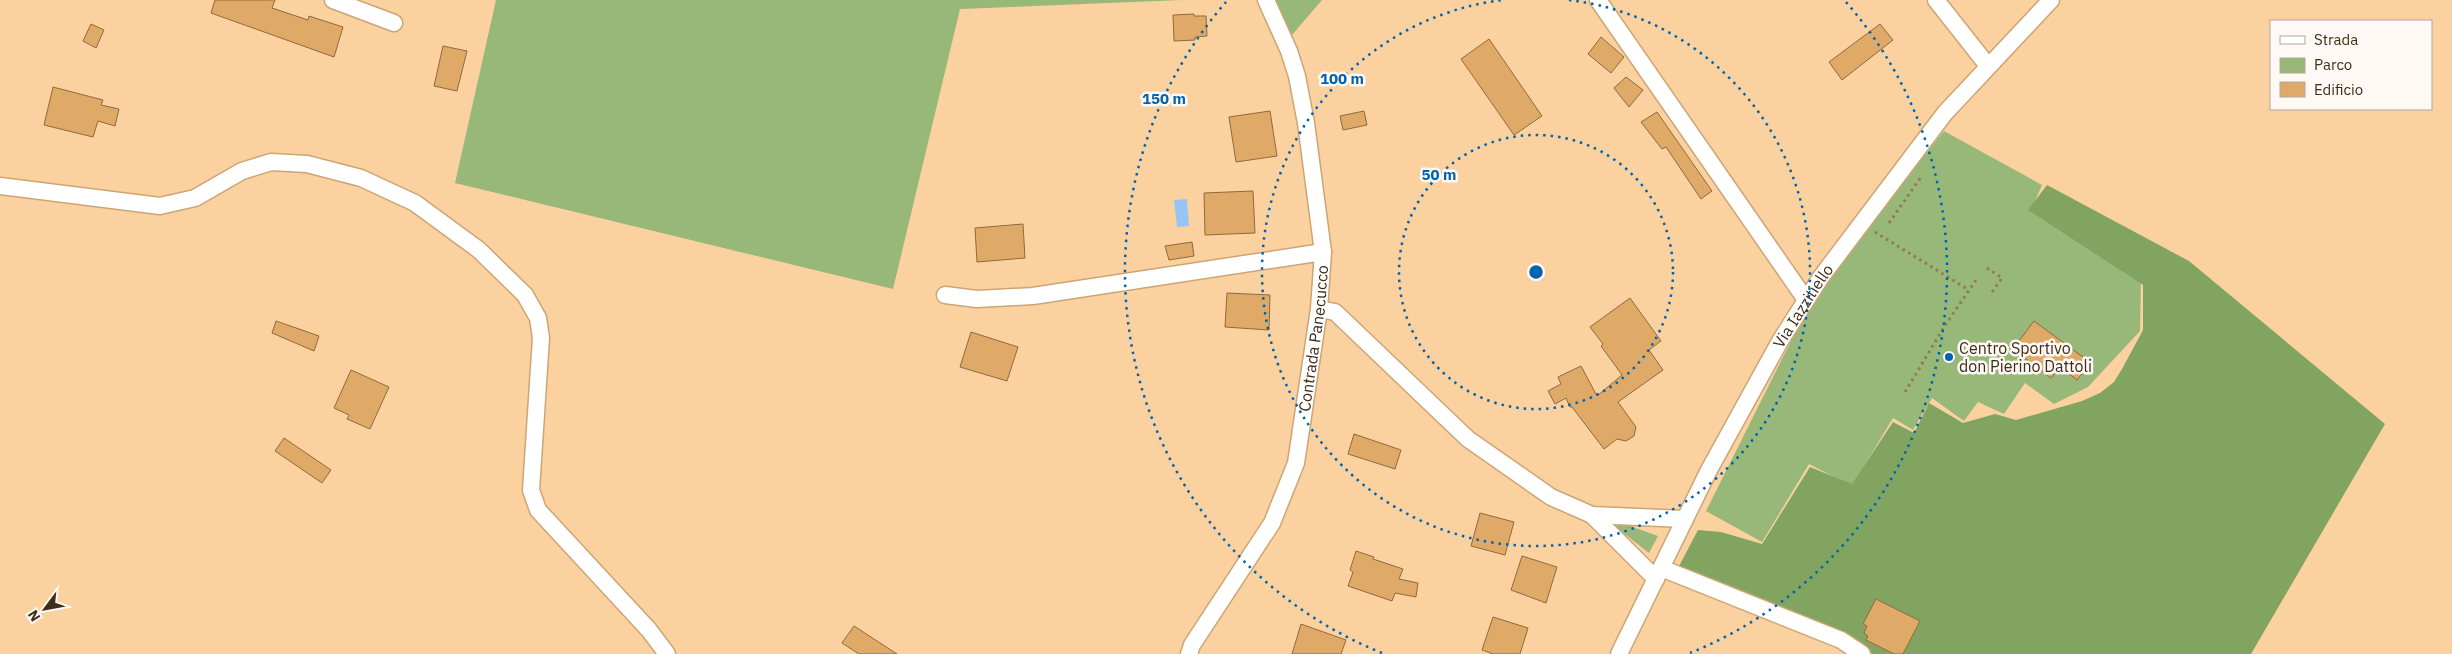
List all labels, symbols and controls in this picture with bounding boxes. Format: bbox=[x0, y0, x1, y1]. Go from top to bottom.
legend bbox=[2270, 20, 2432, 110]
text: Strada bbox=[2314, 30, 2358, 49]
text: Parco bbox=[2314, 55, 2352, 74]
text: 100 m bbox=[1320, 69, 1364, 88]
text: Edificio bbox=[2314, 80, 2363, 99]
text: 150 m bbox=[1142, 89, 1186, 108]
text: 50 m bbox=[1422, 165, 1456, 184]
street label: Via Iazzitiello bbox=[1768, 260, 1837, 351]
centre of rings bbox=[1527, 263, 1545, 281]
street label: Contrada Panecucco bbox=[1294, 264, 1332, 413]
place label: Centro Sportivo don Pierino Dattoli bbox=[1959, 338, 2092, 376]
marker: Centro Sportivo don Pierino Dattoli bbox=[1943, 351, 1955, 363]
north arrow bbox=[20, 584, 70, 634]
text: N bbox=[24, 607, 44, 625]

